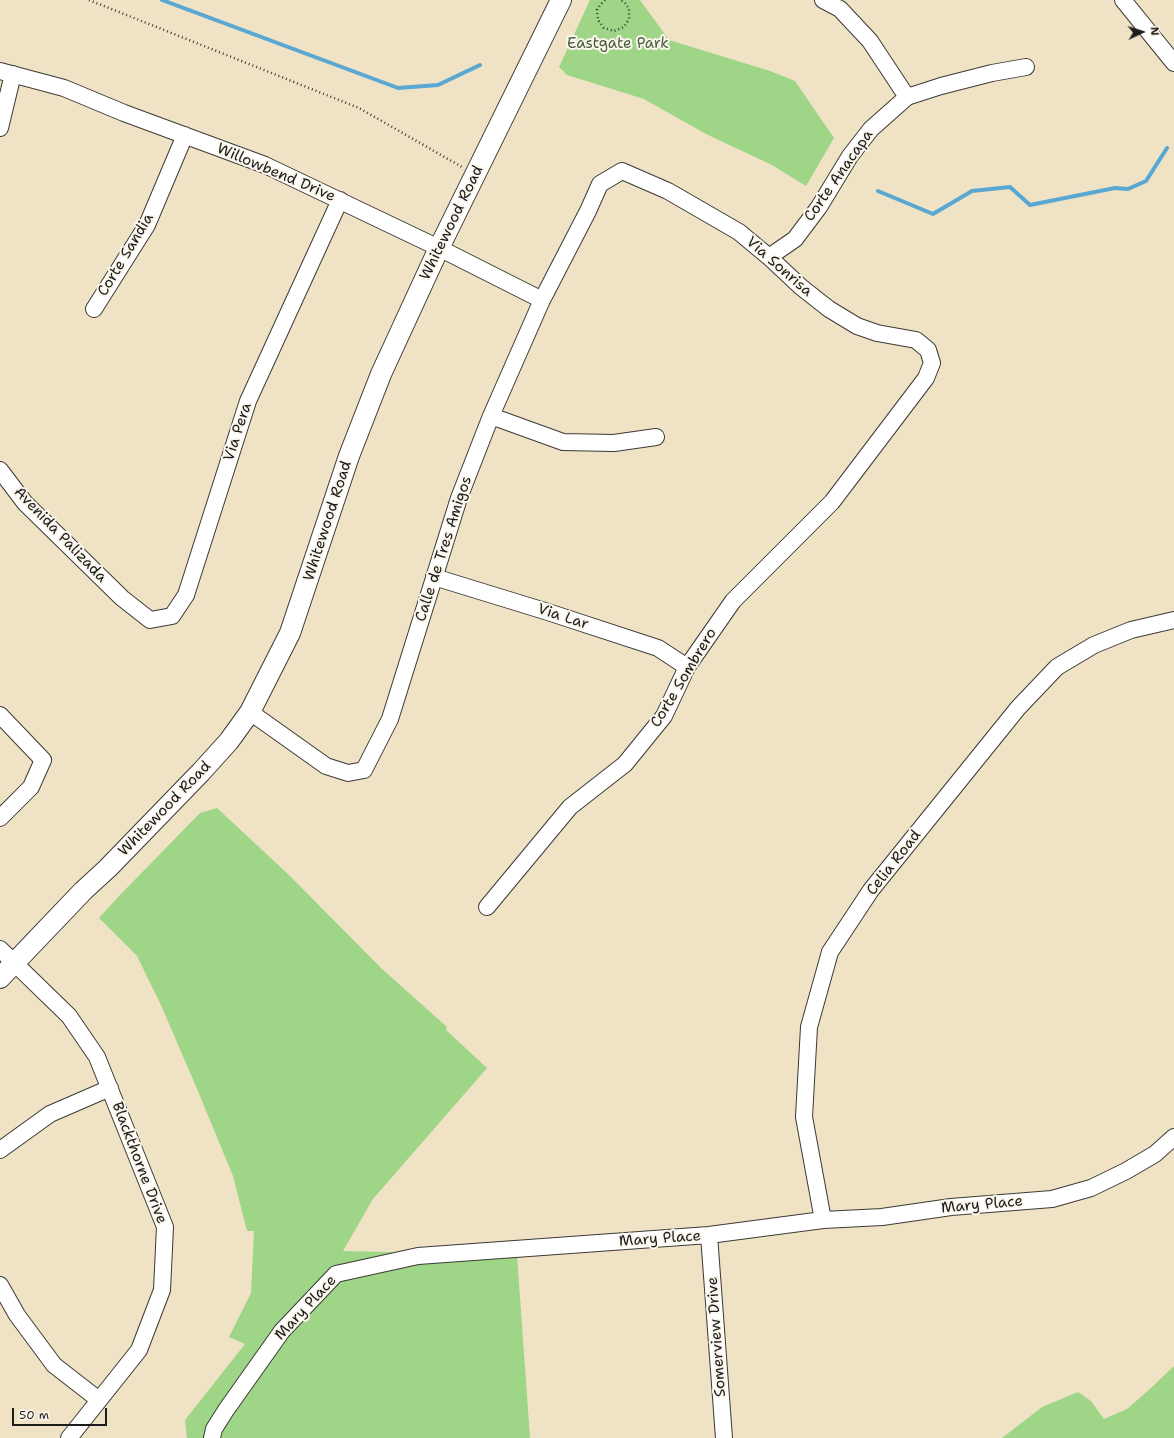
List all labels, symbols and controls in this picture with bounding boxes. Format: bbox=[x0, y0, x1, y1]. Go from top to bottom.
north arrow bbox=[1122, 12, 1162, 52]
text: N bbox=[1147, 26, 1162, 36]
park label: Eastgate Park bbox=[567, 35, 669, 53]
street label: Corte Anacapa bbox=[801, 127, 877, 225]
street label: Willowbend Drive bbox=[214, 140, 338, 206]
street label: Whitewood Road bbox=[416, 163, 488, 283]
street label: Corte Sandia bbox=[94, 210, 158, 300]
street label: Via Sonrisa bbox=[742, 233, 816, 301]
street label: Via Pera bbox=[220, 401, 256, 463]
street label: Whitewood Road bbox=[300, 459, 356, 583]
street label: Calle de Tres Amigos bbox=[412, 474, 476, 624]
street label: Avenida Palizada bbox=[10, 483, 110, 587]
street label: Via Lar bbox=[535, 600, 591, 634]
street label: Corte Sombrero bbox=[647, 625, 721, 731]
street label: Whitewood Road bbox=[115, 758, 215, 860]
street label: Celia Road bbox=[863, 827, 925, 899]
street label: Blackthorne Drive bbox=[108, 1100, 170, 1226]
street label: Mary Place bbox=[940, 1192, 1024, 1218]
street label: Mary Place bbox=[618, 1227, 702, 1251]
street label: Mary Place bbox=[271, 1272, 341, 1344]
street label: Somerview Drive bbox=[704, 1276, 730, 1398]
scale bar bbox=[14, 1400, 109, 1426]
text: 50 m bbox=[19, 1407, 49, 1423]

